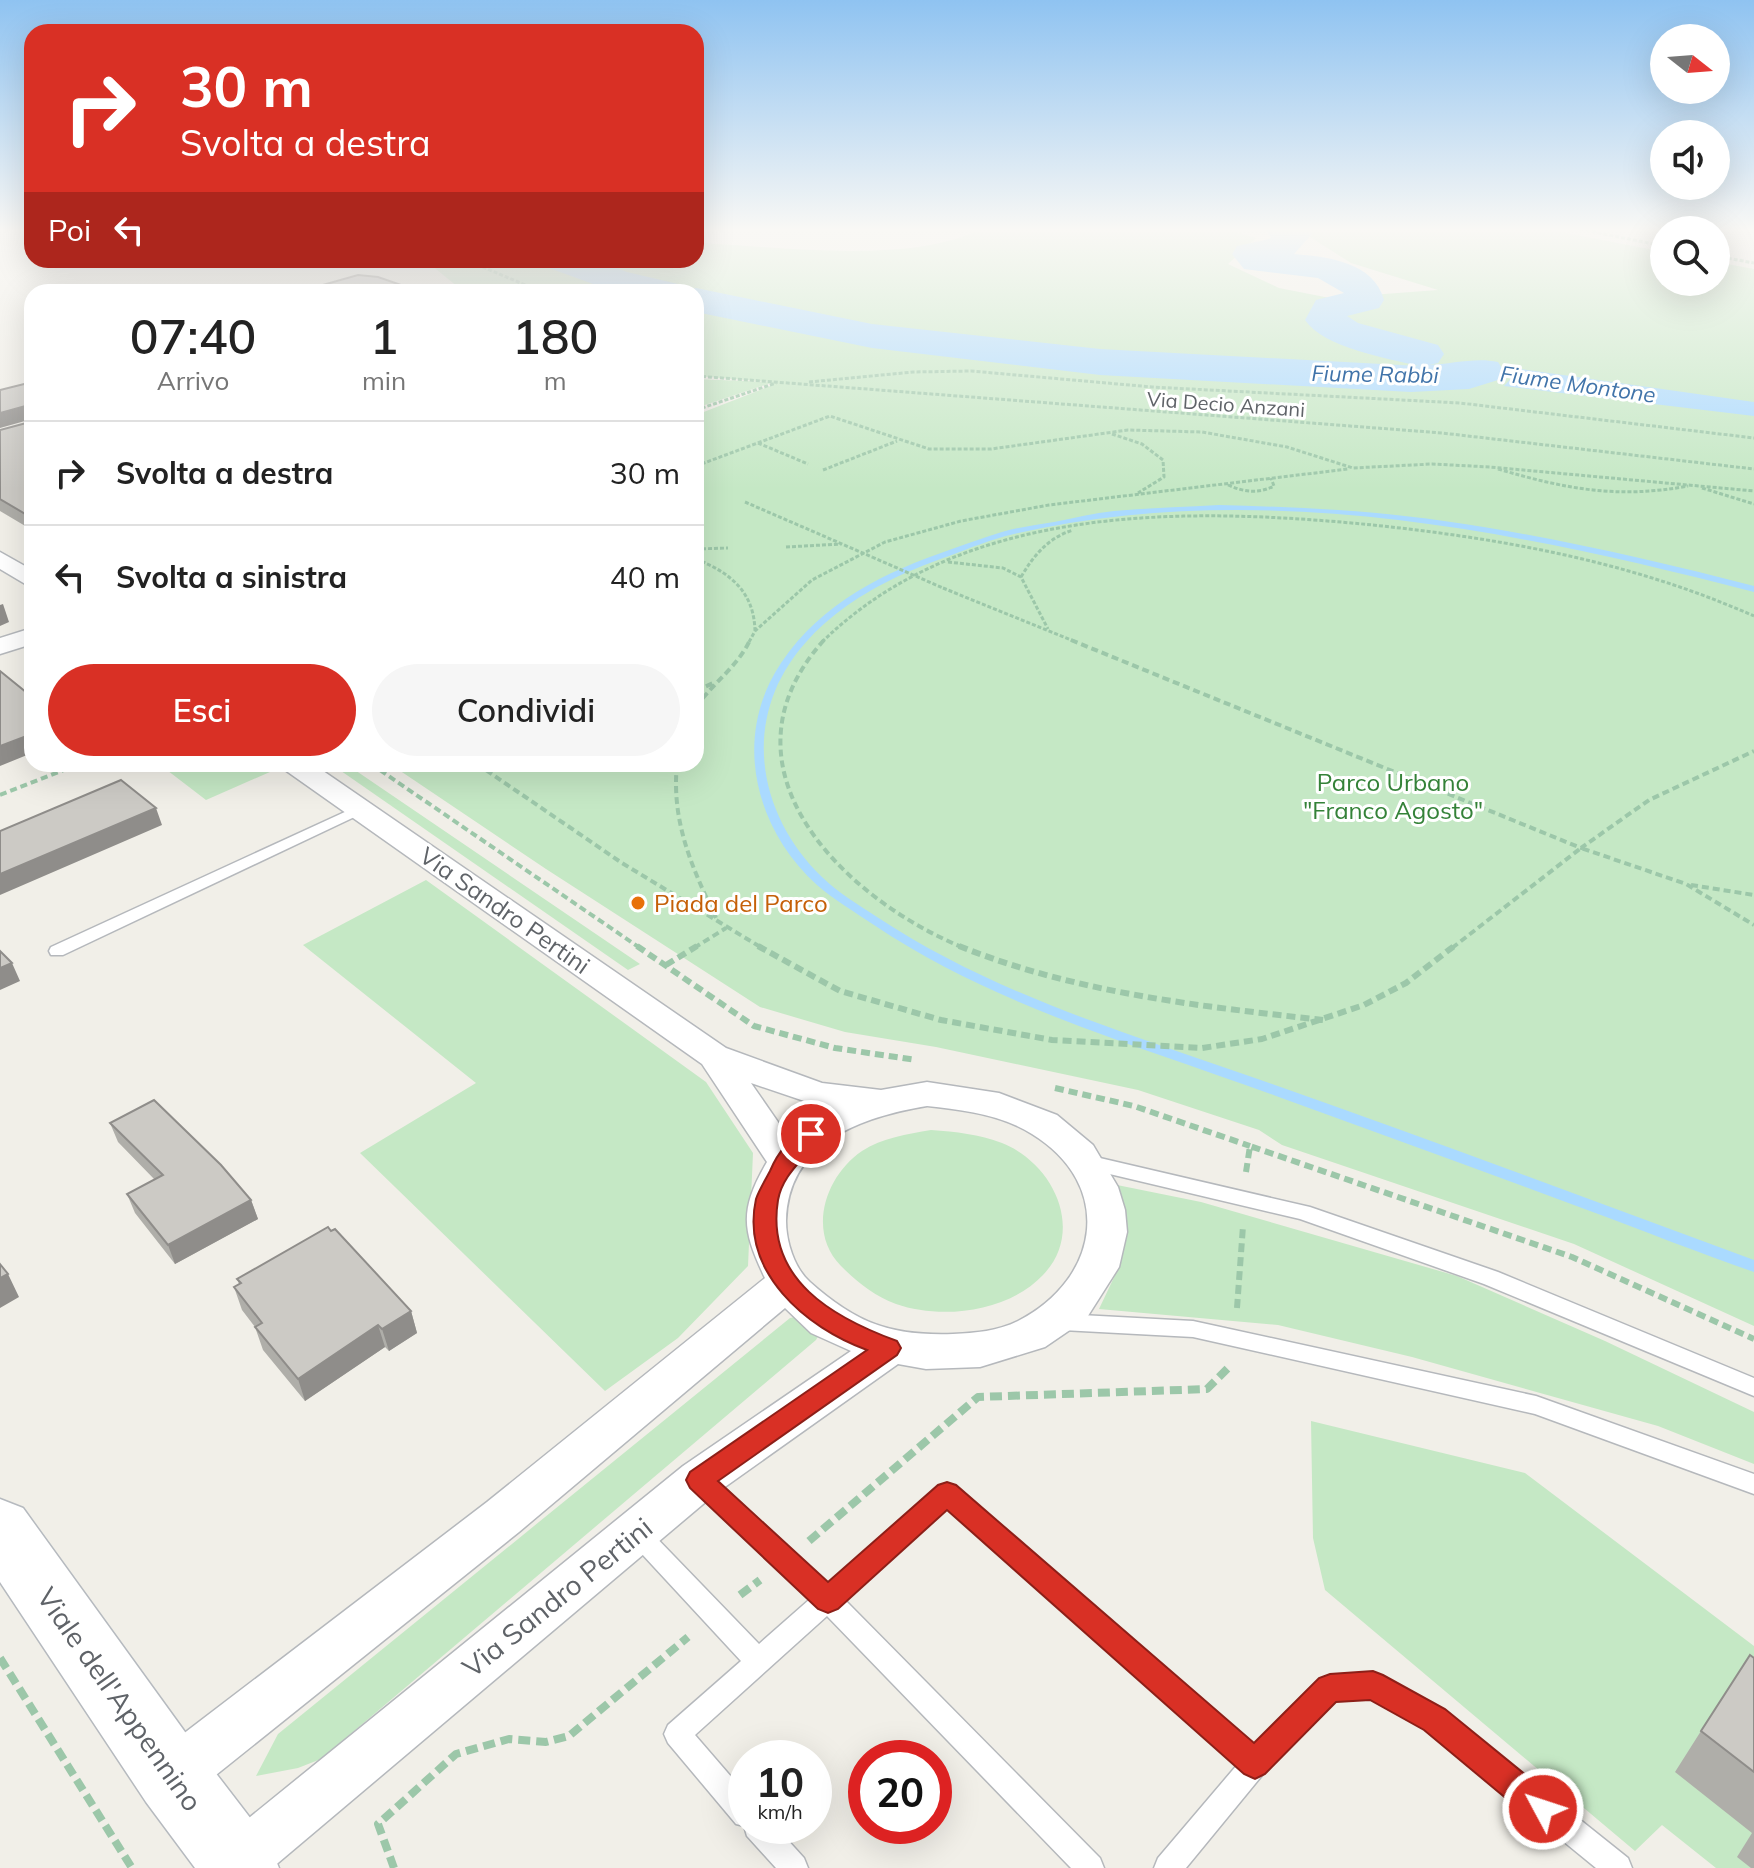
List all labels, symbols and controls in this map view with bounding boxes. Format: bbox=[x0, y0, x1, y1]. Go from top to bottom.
north arrow bbox=[1650, 24, 1730, 104]
map controls bbox=[1650, 24, 1730, 296]
text: 30 m bbox=[180, 51, 313, 121]
icon: right bbox=[48, 56, 152, 160]
text: Svolta a destra bbox=[180, 120, 431, 165]
button: sound bbox=[1650, 120, 1730, 200]
icon: left bbox=[107, 208, 151, 252]
text: Poi bbox=[48, 211, 91, 249]
button: search bbox=[1650, 216, 1730, 296]
text: 07:40 bbox=[130, 306, 256, 366]
text: 1 bbox=[370, 306, 398, 366]
text: 180 bbox=[512, 306, 598, 366]
water label: Fiume Rabbi bbox=[1311, 359, 1440, 389]
water label: Fiume Montone bbox=[1498, 359, 1658, 409]
text: Arrivo bbox=[157, 364, 229, 397]
text: min bbox=[362, 364, 406, 397]
text: m bbox=[544, 364, 567, 397]
street label: Via Decio Anzani bbox=[1146, 386, 1306, 422]
icon: right bbox=[48, 451, 92, 495]
text: Svolta a destra bbox=[116, 454, 333, 492]
text: 30 m bbox=[610, 454, 680, 492]
icon: left bbox=[48, 555, 92, 599]
text: Svolta a sinistra bbox=[116, 558, 347, 596]
text: 40 m bbox=[610, 558, 680, 596]
button: Esci bbox=[48, 664, 356, 756]
button: Condividi bbox=[372, 664, 680, 756]
park label: Parco Urbano "Franco Agosto" bbox=[1303, 767, 1483, 825]
street label: Via Sandro Pertini bbox=[414, 840, 596, 980]
place label: Piada del Parco bbox=[654, 888, 828, 918]
marker: Piada del Parco bbox=[629, 894, 647, 912]
pin bbox=[777, 1100, 845, 1168]
icon: arrive bbox=[789, 1112, 833, 1156]
street label: Via Sandro Pertini bbox=[455, 1510, 659, 1684]
street label: Viale dell'Appennino bbox=[30, 1580, 210, 1818]
speed limit sign: 20 bbox=[848, 1740, 952, 1844]
text: 10 bbox=[756, 1757, 804, 1807]
position arrow bbox=[1501, 1767, 1585, 1851]
text: km/h bbox=[757, 1799, 803, 1824]

